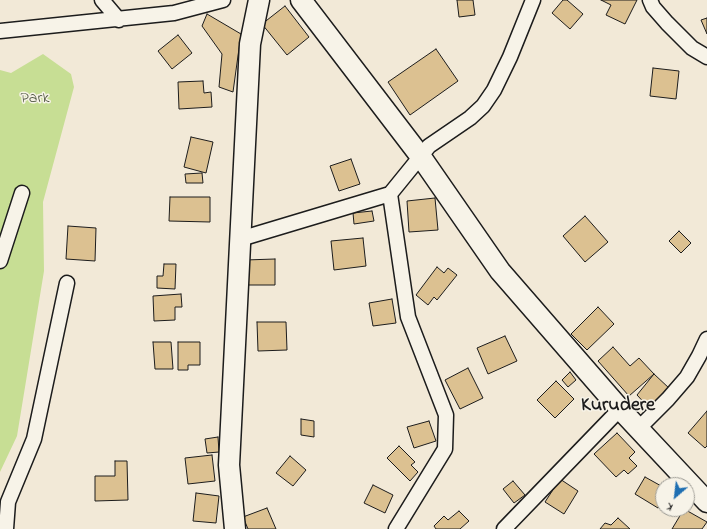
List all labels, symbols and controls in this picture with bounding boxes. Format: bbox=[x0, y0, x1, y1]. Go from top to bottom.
park label: Park bbox=[21, 89, 49, 109]
district label: Kurudere bbox=[581, 395, 655, 419]
north arrow bbox=[655, 477, 695, 517]
text: K bbox=[664, 498, 676, 515]

